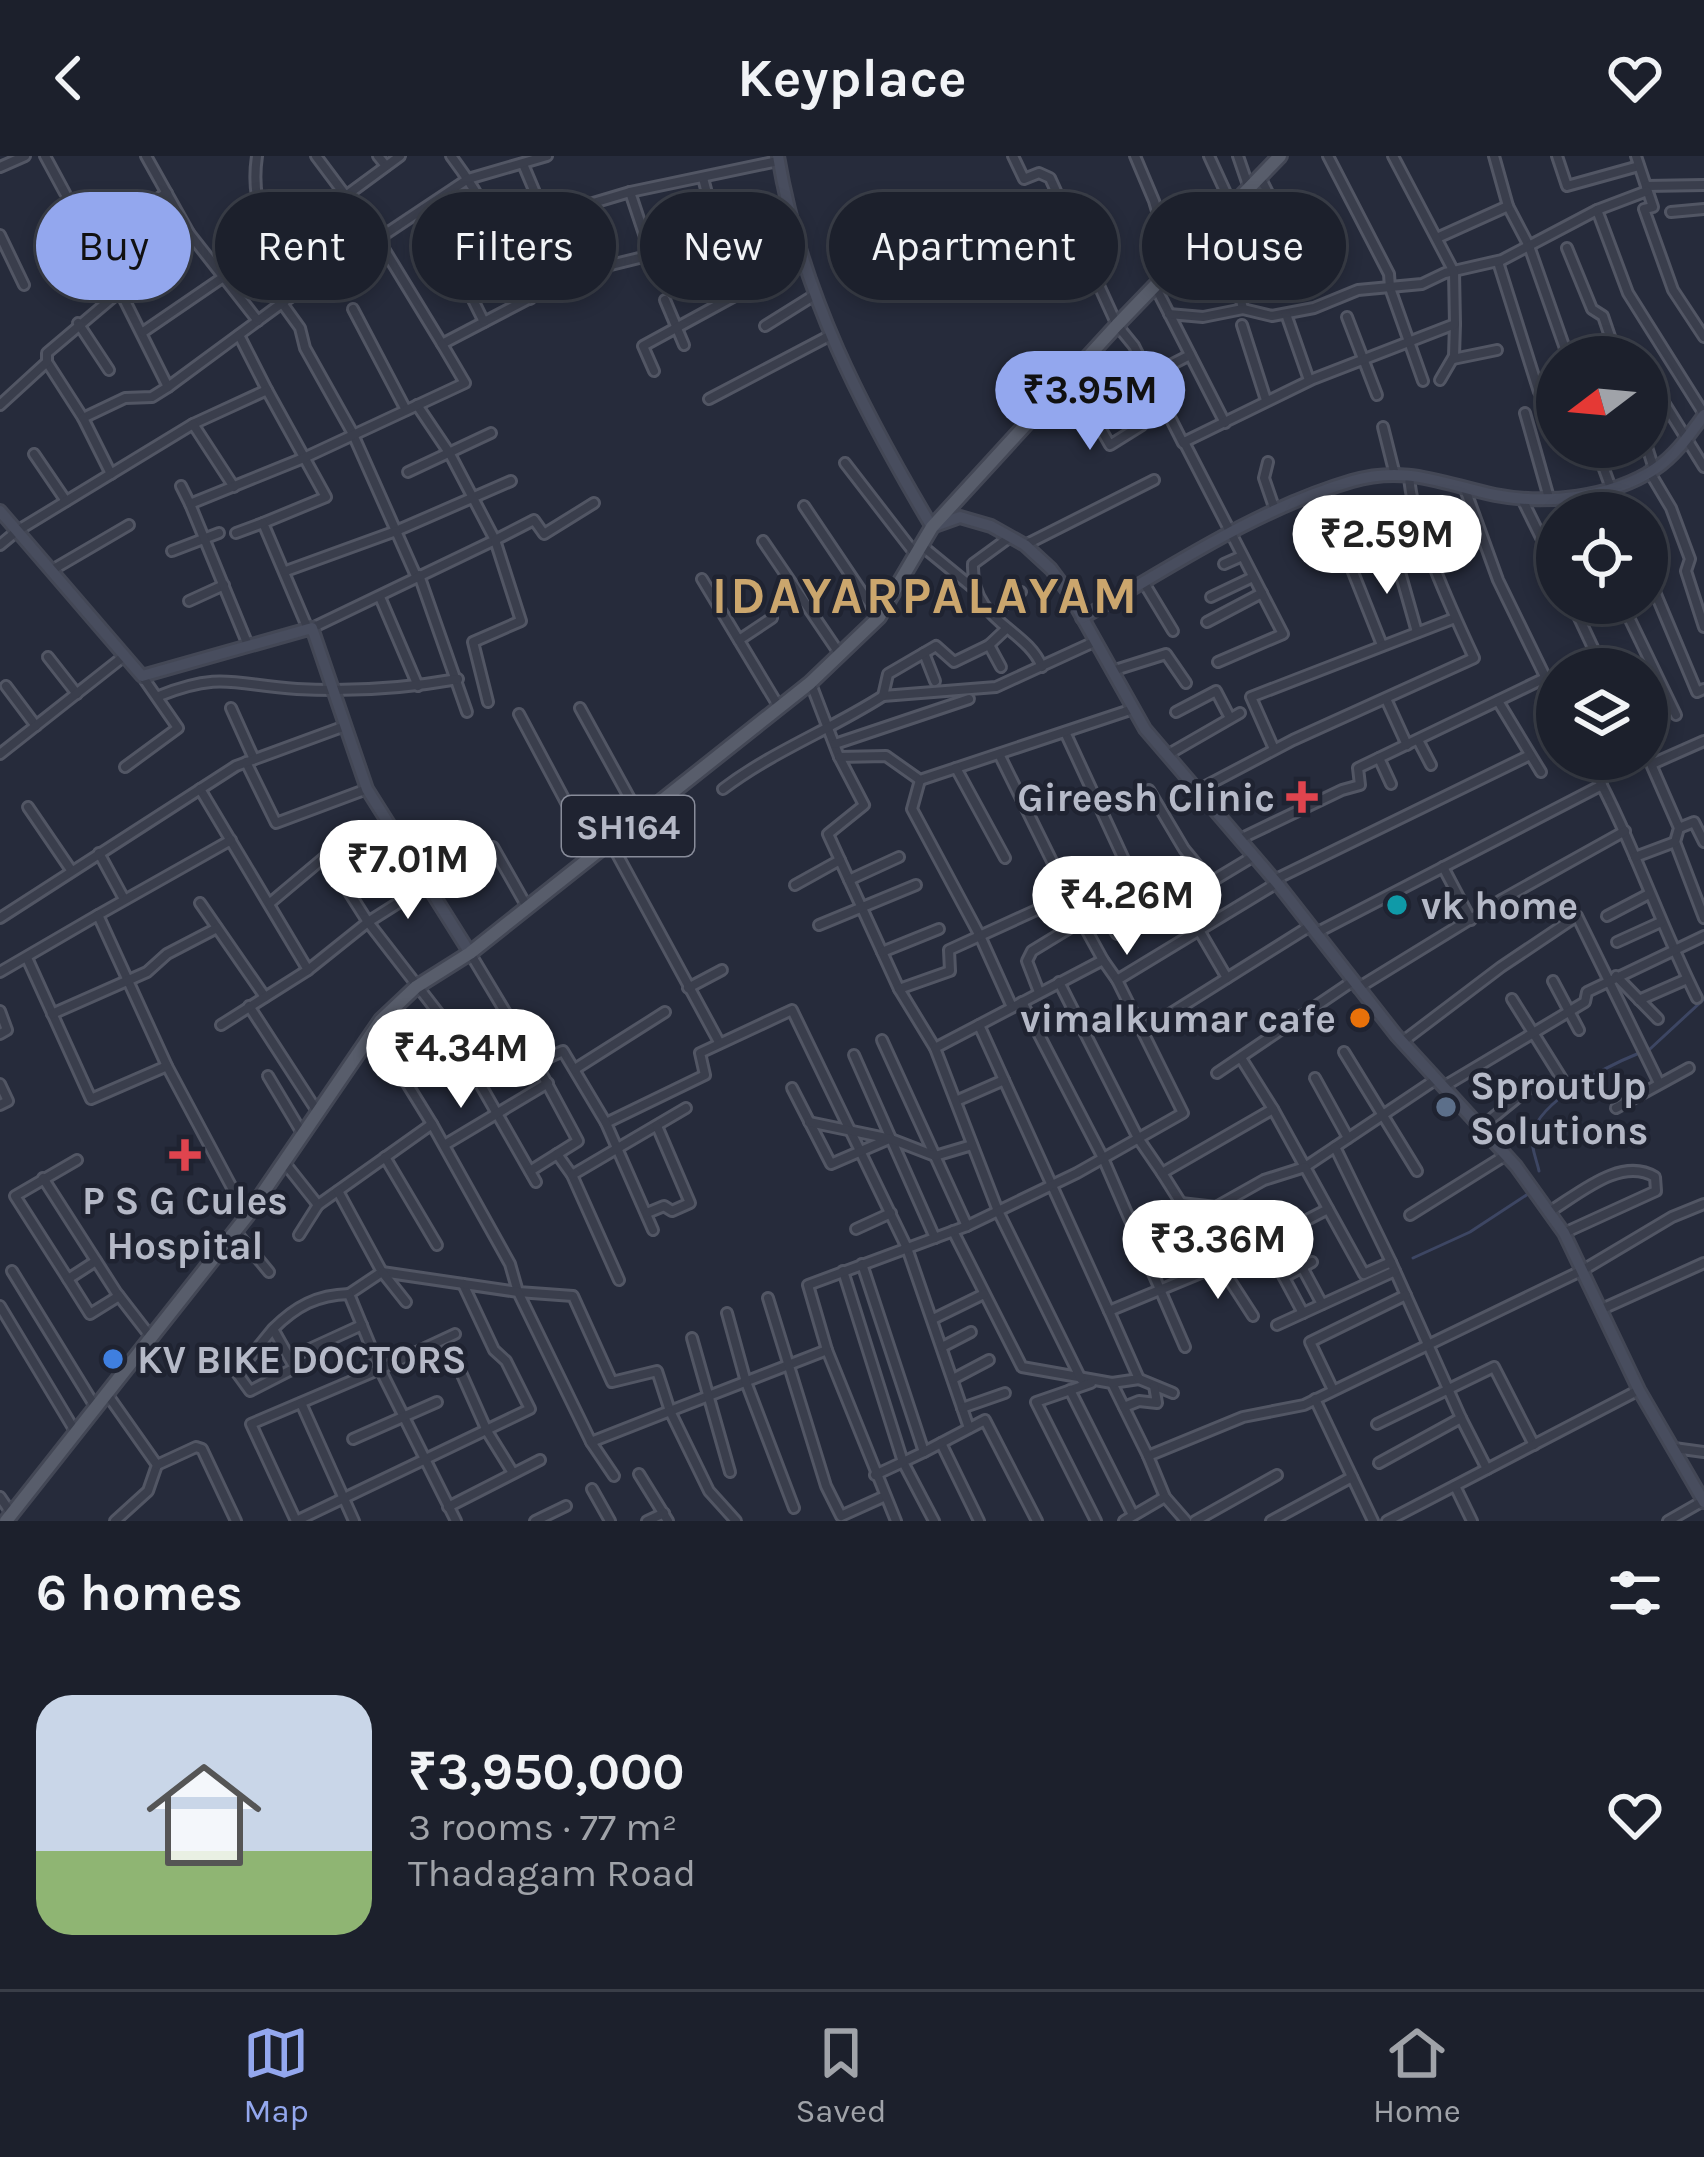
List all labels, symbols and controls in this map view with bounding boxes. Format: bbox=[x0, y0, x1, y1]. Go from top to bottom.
icon: back bbox=[36, 45, 102, 111]
icon: heart bbox=[1602, 45, 1668, 111]
text: Keyplace bbox=[737, 46, 967, 110]
chip: Buy bbox=[36, 192, 191, 300]
chip: Rent bbox=[215, 192, 388, 300]
chip: Filters bbox=[412, 192, 616, 300]
chip: New bbox=[640, 192, 805, 300]
chip: Apartment bbox=[829, 192, 1118, 300]
chip: House bbox=[1142, 192, 1346, 300]
north arrow bbox=[1536, 336, 1668, 468]
map controls bbox=[1536, 336, 1668, 780]
pin: ₹3.95M bbox=[992, 351, 1188, 453]
text: ₹3.95M bbox=[1022, 367, 1158, 413]
button: locate bbox=[1536, 492, 1668, 624]
pin: ₹2.59M bbox=[1289, 495, 1485, 597]
text: ₹2.59M bbox=[1320, 511, 1454, 557]
district label: IDAYARPALAYAM bbox=[712, 566, 1140, 626]
button: layers bbox=[1536, 648, 1668, 780]
place label: Gireesh Clinic bbox=[1017, 775, 1275, 821]
marker: Gireesh Clinic bbox=[1286, 781, 1318, 813]
road number: SH164 bbox=[562, 796, 694, 856]
pin: ₹7.01M bbox=[310, 820, 506, 922]
text: ₹7.01M bbox=[347, 836, 469, 882]
pin: ₹4.26M bbox=[1029, 856, 1225, 958]
text: ₹4.26M bbox=[1059, 872, 1195, 918]
place label: vk home bbox=[1421, 883, 1578, 929]
marker: vk home bbox=[1384, 892, 1410, 918]
place label: vimalkumar cafe bbox=[1020, 996, 1336, 1042]
marker: vimalkumar cafe bbox=[1347, 1005, 1373, 1031]
pin: ₹4.34M bbox=[363, 1009, 559, 1111]
text: ₹4.34M bbox=[393, 1025, 529, 1071]
place label: SproutUp Solutions bbox=[1470, 1063, 1648, 1154]
marker: SproutUp Solutions bbox=[1433, 1094, 1459, 1120]
marker: P S G Cules Hospital bbox=[169, 1139, 201, 1171]
place label: P S G Cules Hospital bbox=[82, 1178, 288, 1269]
pin: ₹3.36M bbox=[1120, 1200, 1316, 1302]
text: ₹3.36M bbox=[1150, 1216, 1287, 1262]
place label: KV BIKE DOCTORS bbox=[137, 1337, 467, 1383]
marker: KV BIKE DOCTORS bbox=[100, 1346, 126, 1372]
icon: filters bbox=[1602, 1560, 1668, 1626]
text: 6 homes bbox=[36, 1563, 243, 1623]
text: ₹3,950,000 bbox=[408, 1742, 685, 1802]
icon: home bbox=[132, 1743, 276, 1887]
icon: heart bbox=[1602, 1782, 1668, 1848]
text: 3 rooms · 77 m² bbox=[408, 1804, 678, 1850]
text: Thadagam Road bbox=[408, 1850, 696, 1896]
tab: Map bbox=[243, 2020, 309, 2130]
tab: Saved bbox=[795, 2020, 887, 2130]
tab: Home bbox=[1373, 2020, 1461, 2130]

